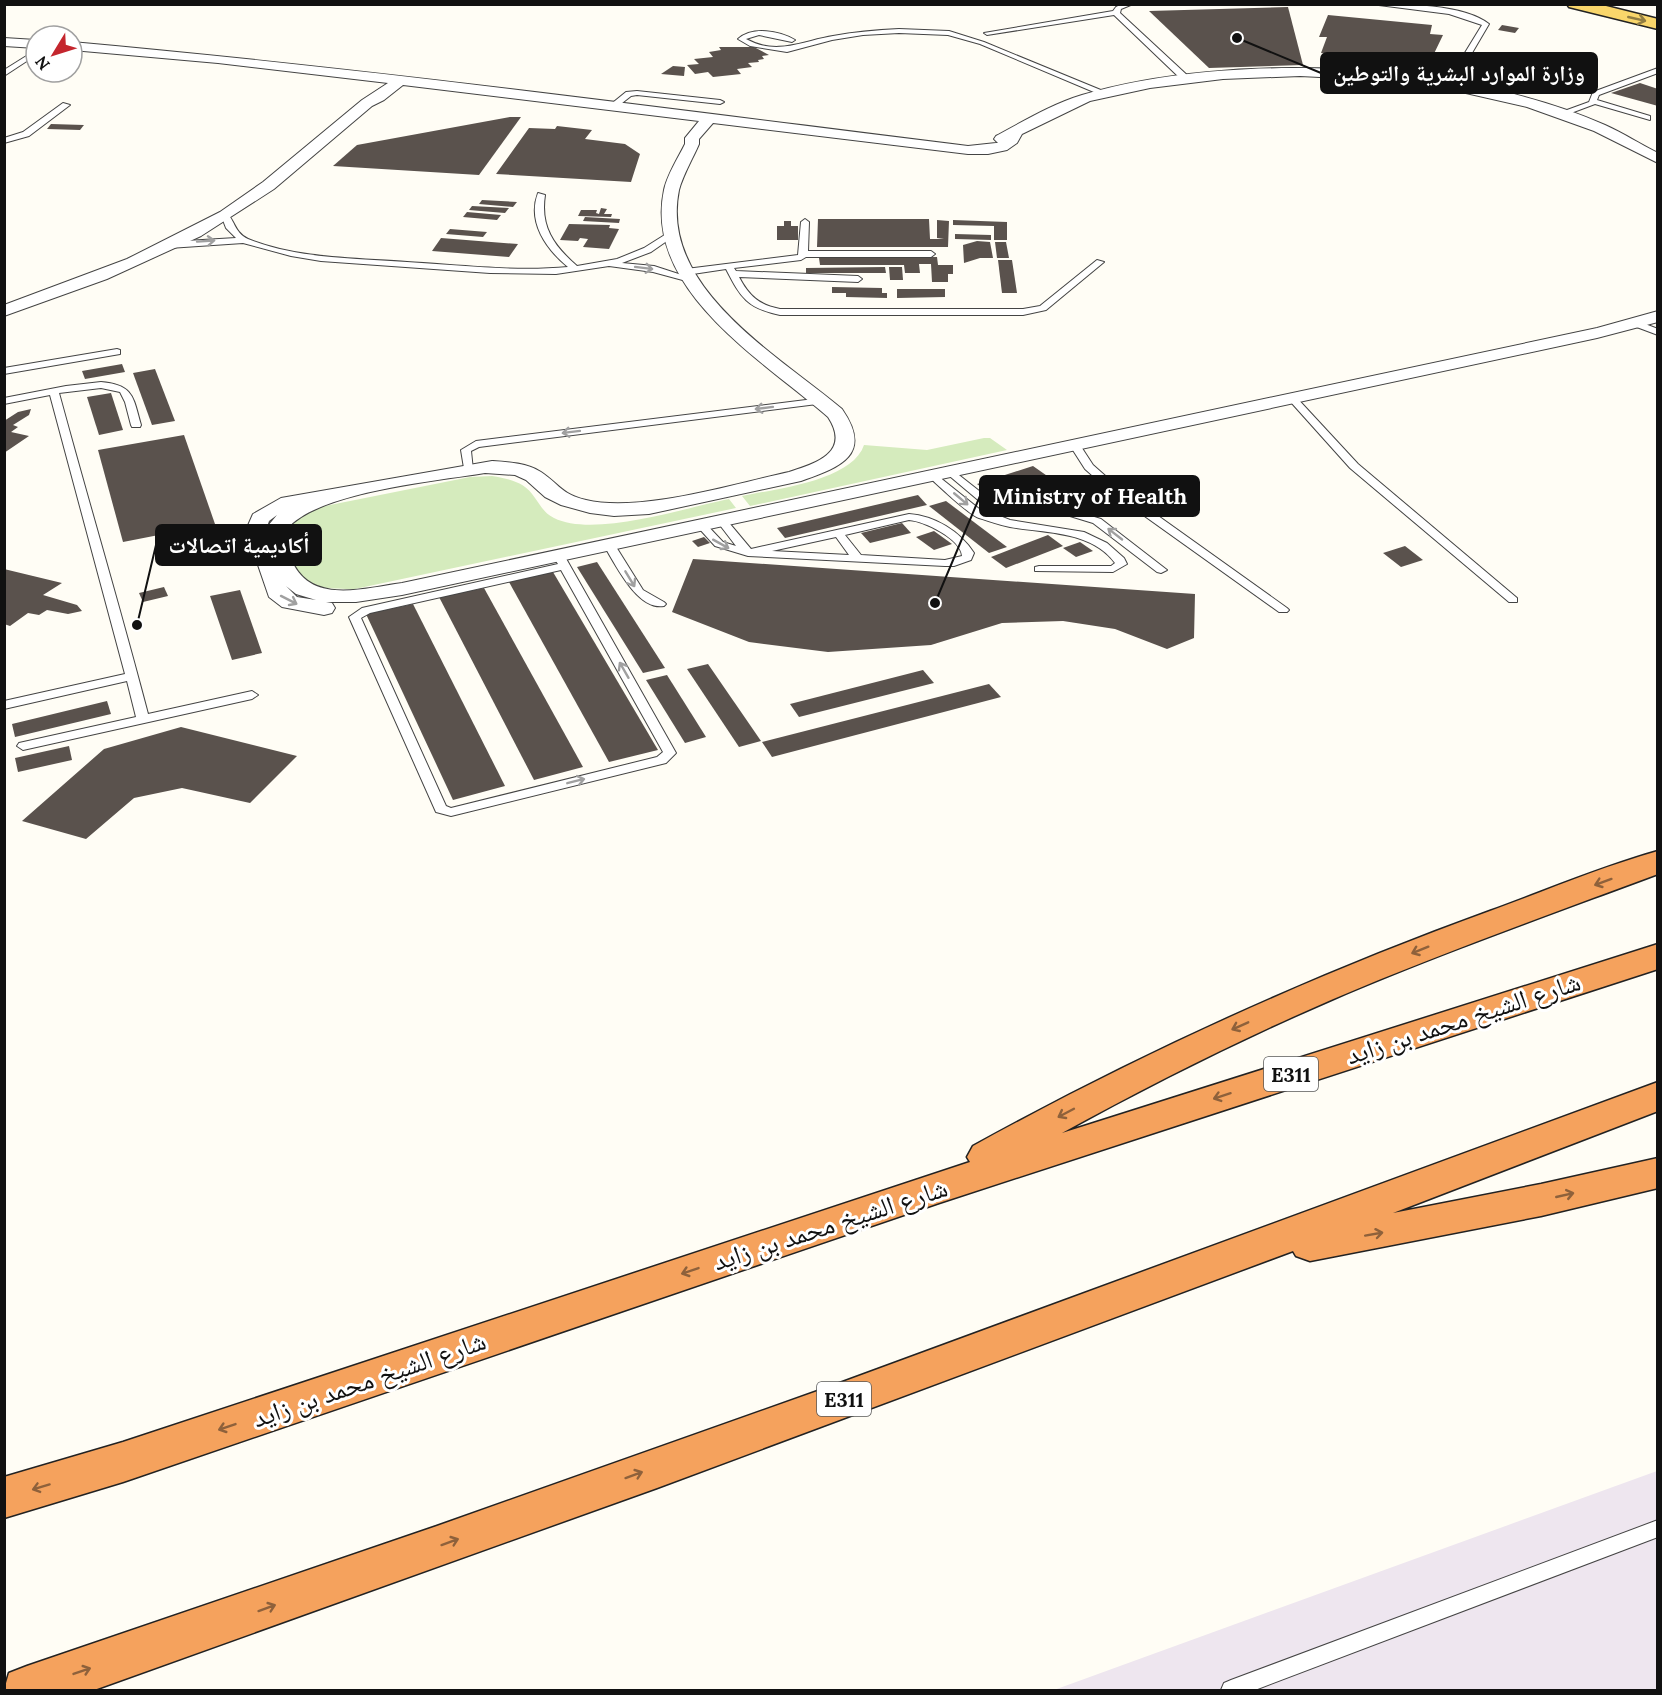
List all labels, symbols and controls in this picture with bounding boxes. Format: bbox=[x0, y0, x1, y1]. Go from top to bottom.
one-way arrow bbox=[1627, 14, 1646, 25]
north arrow bbox=[24, 24, 84, 84]
text: N bbox=[30, 52, 54, 74]
callout: وزارة الموارد البشرية والتوطين bbox=[1321, 53, 1597, 93]
text: وزارة الموارد البشرية والتوطين bbox=[1333, 59, 1585, 87]
one-way arrow bbox=[195, 235, 215, 246]
one-way arrow bbox=[633, 263, 653, 274]
one-way arrow bbox=[755, 403, 774, 414]
one-way arrow bbox=[561, 427, 581, 438]
callout: Ministry of Health bbox=[980, 476, 1199, 516]
text: Ministry of Health bbox=[993, 482, 1188, 510]
one-way arrow bbox=[953, 492, 969, 505]
callout: أكاديمية اتصالات bbox=[156, 525, 321, 565]
one-way arrow bbox=[1107, 528, 1123, 540]
text: أكاديمية اتصالات bbox=[169, 531, 309, 559]
one-way arrow bbox=[712, 538, 729, 550]
one-way arrow bbox=[624, 570, 636, 587]
one-way arrow bbox=[280, 595, 298, 607]
one-way arrow bbox=[617, 662, 629, 679]
one-way arrow bbox=[566, 774, 585, 786]
one-way arrow bbox=[1594, 878, 1613, 889]
one-way arrow bbox=[1411, 945, 1429, 956]
street label: شارع الشيخ محمد بن زايد bbox=[1342, 965, 1585, 1072]
one-way arrow bbox=[1232, 1021, 1250, 1032]
road number: E311 bbox=[1264, 1057, 1318, 1091]
one-way arrow bbox=[1213, 1091, 1232, 1102]
one-way arrow bbox=[1057, 1108, 1075, 1119]
street label: شارع الشيخ محمد بن زايد bbox=[709, 1171, 952, 1278]
one-way arrow bbox=[1556, 1188, 1575, 1200]
one-way arrow bbox=[1364, 1228, 1384, 1239]
one-way arrow bbox=[681, 1266, 700, 1277]
street label: شارع الشيخ محمد بن زايد bbox=[248, 1324, 490, 1435]
road number: E311 bbox=[817, 1382, 871, 1416]
one-way arrow bbox=[218, 1422, 237, 1433]
one-way arrow bbox=[624, 1469, 643, 1480]
one-way arrow bbox=[32, 1482, 51, 1493]
one-way arrow bbox=[440, 1535, 459, 1546]
one-way arrow bbox=[257, 1601, 276, 1612]
one-way arrow bbox=[73, 1665, 91, 1676]

